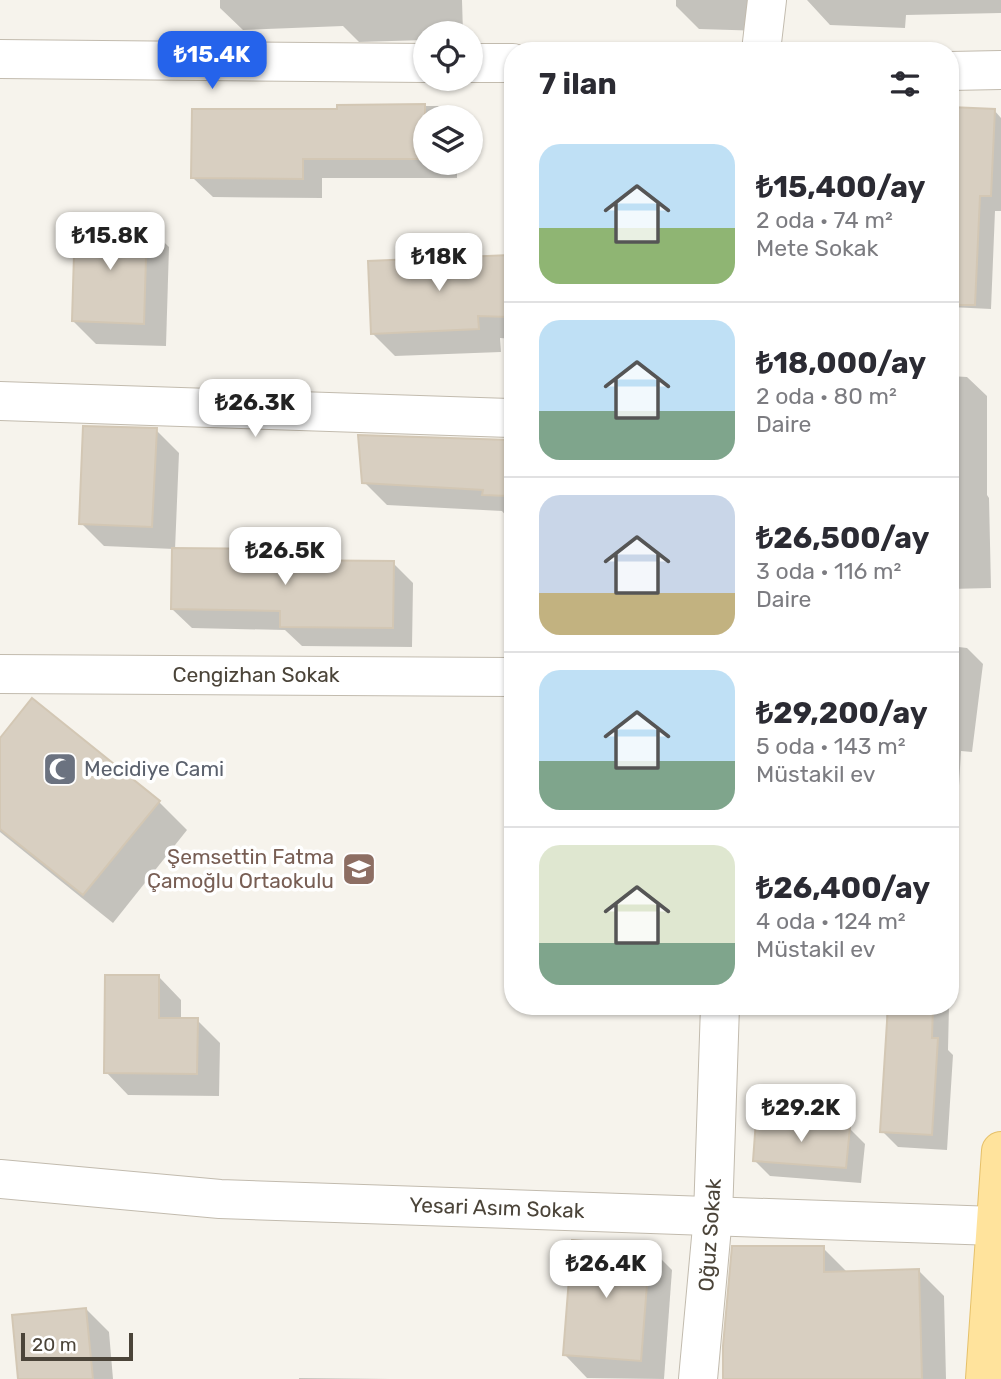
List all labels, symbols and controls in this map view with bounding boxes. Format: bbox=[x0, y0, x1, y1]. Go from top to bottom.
map controls bbox=[413, 21, 483, 175]
button: locate bbox=[413, 21, 483, 91]
pin: ₺15.4K bbox=[155, 32, 269, 91]
text: ₺15.4K bbox=[174, 40, 250, 68]
icon: filters bbox=[886, 65, 924, 103]
text: 7 ilan bbox=[539, 66, 617, 102]
button: layers bbox=[413, 105, 483, 175]
text: ₺15,400/ay bbox=[756, 169, 925, 205]
icon: home bbox=[595, 172, 679, 256]
text: 2 oda · 74 m² bbox=[756, 206, 893, 234]
pin: ₺15.8K bbox=[53, 212, 167, 272]
text: ₺15.8K bbox=[72, 221, 148, 249]
pin: ₺18K bbox=[398, 233, 480, 293]
text: Mete Sokak bbox=[756, 234, 878, 262]
text: ₺18K bbox=[411, 242, 467, 270]
text: ₺18,000/ay bbox=[756, 345, 926, 381]
icon: home bbox=[595, 348, 679, 432]
pin: ₺26.3K bbox=[198, 380, 312, 439]
text: 2 oda · 80 m² bbox=[756, 382, 897, 410]
text: ₺26.3K bbox=[215, 388, 295, 416]
text: Daire bbox=[756, 410, 812, 438]
text: ₺26,500/ay bbox=[756, 520, 929, 556]
icon: home bbox=[595, 523, 679, 607]
pin: ₺26.5K bbox=[228, 528, 342, 587]
text: ₺26.5K bbox=[245, 536, 325, 564]
text: 3 oda · 116 m² bbox=[756, 557, 901, 585]
text: Daire bbox=[756, 585, 812, 613]
street label: Cengizhan Sokak bbox=[172, 662, 340, 687]
text: ₺29,200/ay bbox=[756, 695, 928, 731]
icon: home bbox=[595, 698, 679, 782]
text: 5 oda · 143 m² bbox=[756, 732, 906, 760]
mosque icon: Mecidiye Cami bbox=[41, 750, 79, 788]
place label: Mecidiye Cami bbox=[84, 756, 224, 781]
text: Müstakil ev bbox=[756, 760, 875, 788]
place label: Şemsettin Fatma Çamoğlu Ortaokulu bbox=[147, 844, 334, 893]
school or university icon: Şemsettin Fatma Çamoğlu Ortaokulu bbox=[340, 850, 378, 888]
text: ₺26,400/ay bbox=[756, 870, 930, 906]
icon: home bbox=[595, 873, 679, 957]
text: 4 oda · 124 m² bbox=[756, 907, 906, 935]
text: Müstakil ev bbox=[756, 935, 875, 963]
pin: ₺29.2K bbox=[744, 1084, 858, 1144]
text: ₺29.2K bbox=[762, 1093, 840, 1121]
street label: Oğuz Sokak bbox=[693, 1177, 726, 1292]
street label: Yesari Asım Sokak bbox=[409, 1192, 585, 1223]
pin: ₺26.4K bbox=[549, 1240, 663, 1300]
text: ₺26.4K bbox=[566, 1249, 646, 1277]
scale bar bbox=[21, 1330, 133, 1362]
text: 20 m bbox=[32, 1333, 77, 1356]

